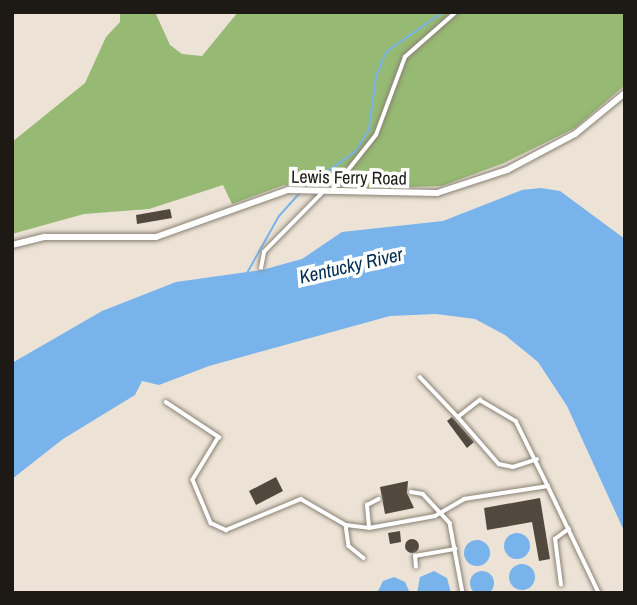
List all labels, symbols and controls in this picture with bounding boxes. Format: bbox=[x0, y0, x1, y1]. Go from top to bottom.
street label: Lewis Ferry Road bbox=[291, 166, 407, 190]
water label: Kentucky River bbox=[297, 243, 405, 289]

